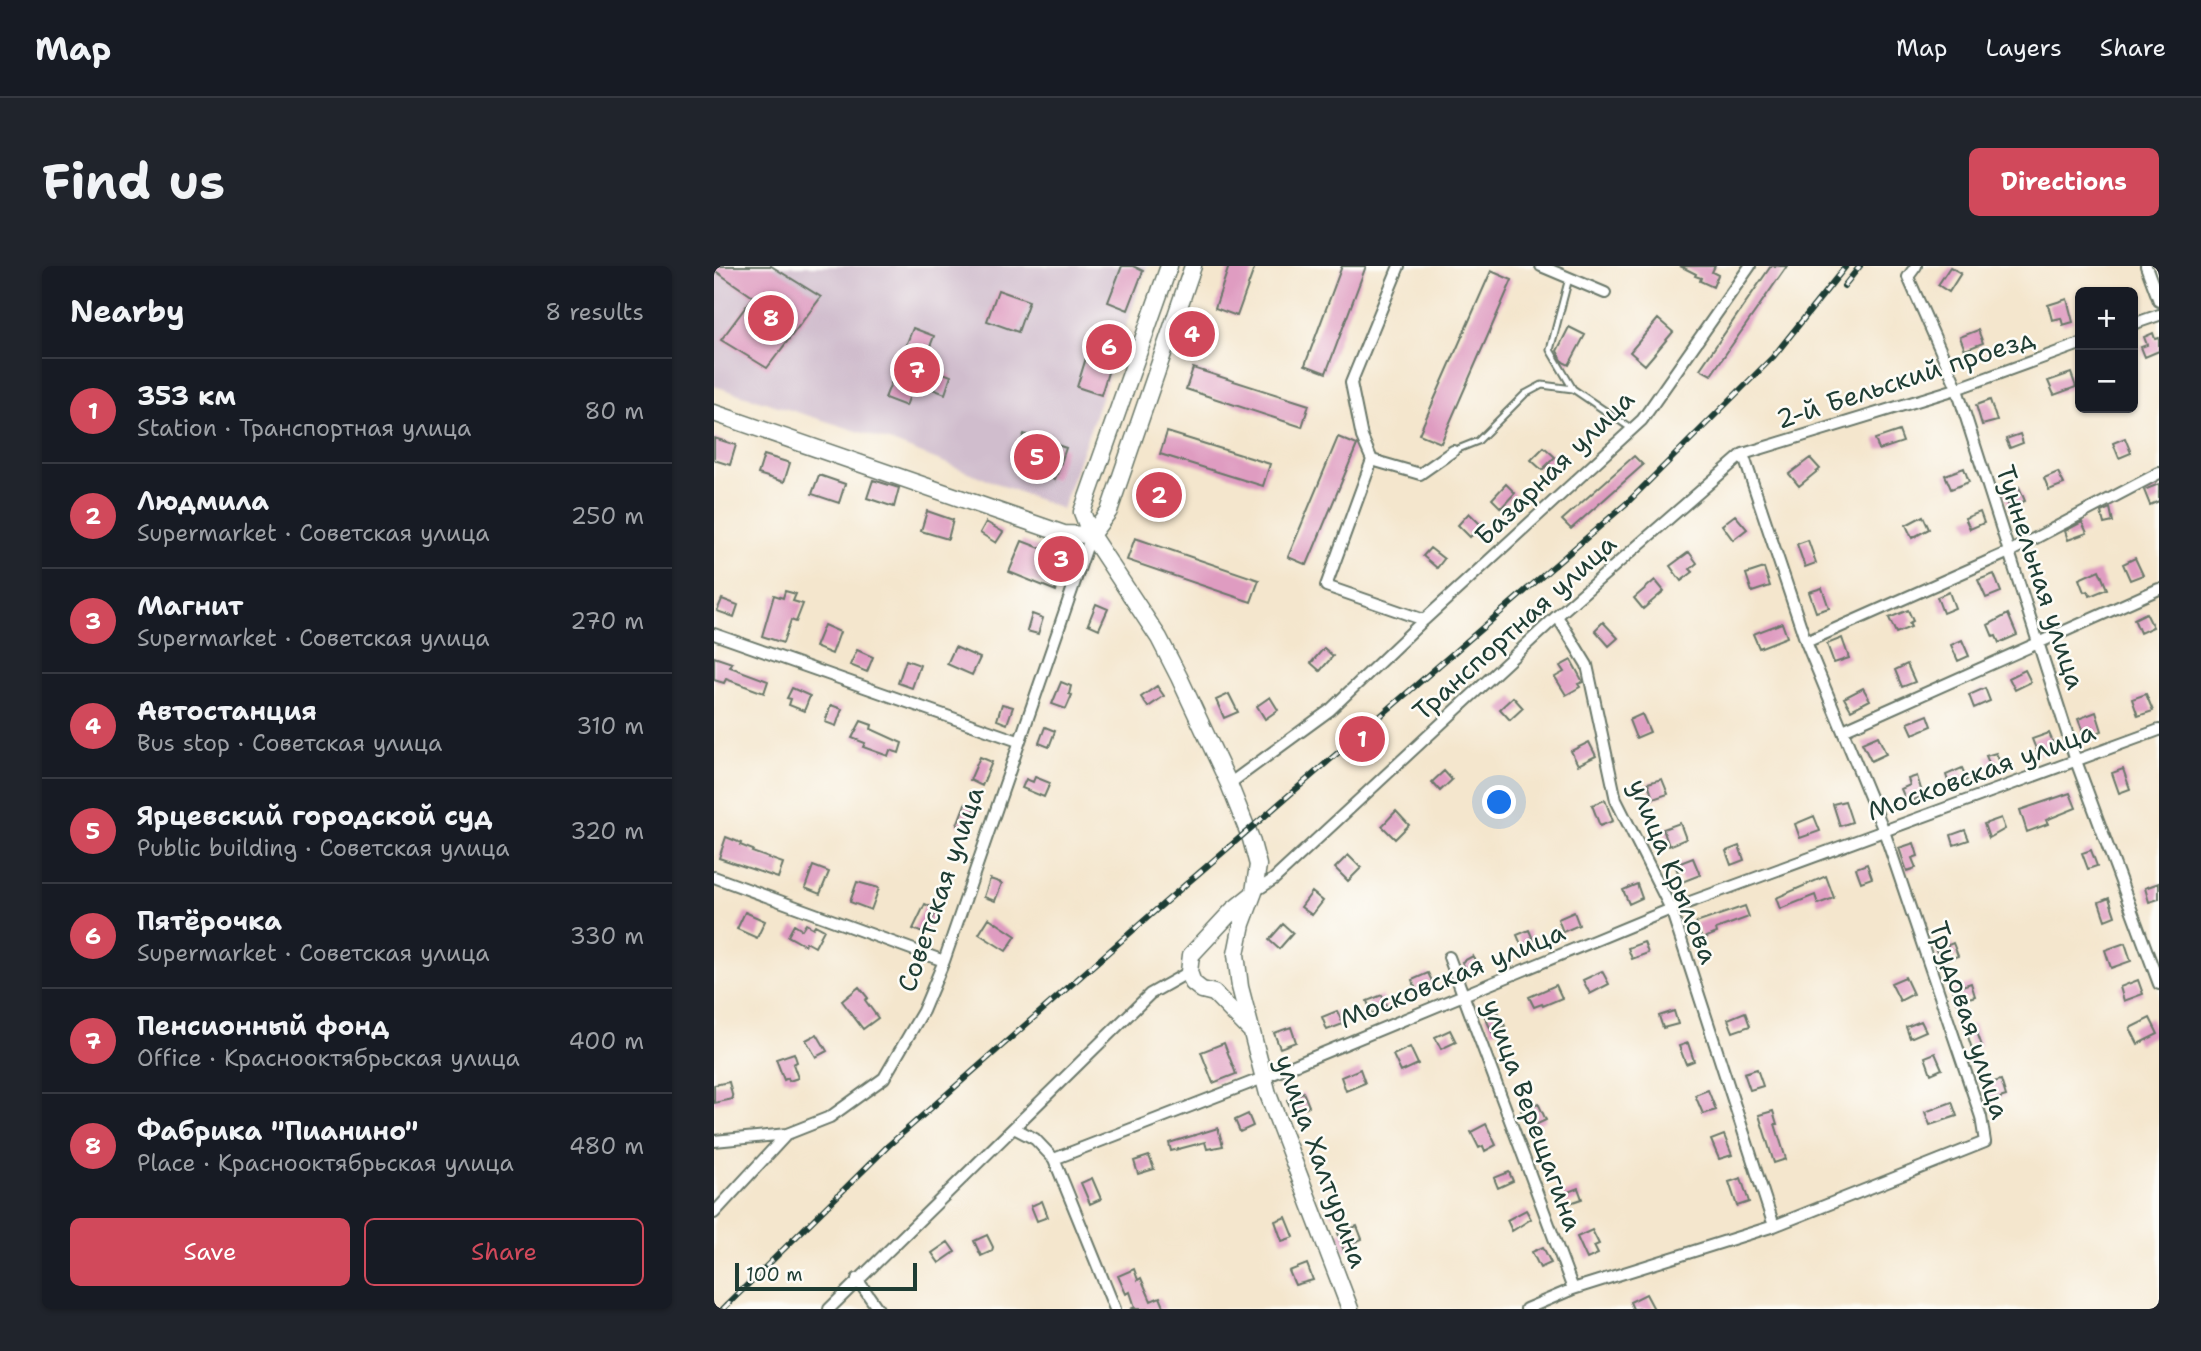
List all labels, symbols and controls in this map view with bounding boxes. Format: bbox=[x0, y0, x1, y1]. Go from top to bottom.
text: Map bbox=[35, 26, 111, 71]
text: Map bbox=[1896, 32, 1947, 64]
text: Layers bbox=[1985, 32, 2062, 64]
text: Share bbox=[2100, 32, 2166, 64]
button: Directions bbox=[1969, 148, 2159, 216]
text: Find us bbox=[42, 149, 225, 215]
map controls bbox=[2075, 287, 2138, 413]
button: + bbox=[2075, 287, 2138, 350]
text: Nearby bbox=[70, 291, 185, 332]
pin: 8 bbox=[748, 292, 794, 344]
text: 8 results bbox=[545, 297, 644, 327]
pin: 4 bbox=[1169, 308, 1215, 360]
street label: 2-й Бельский проезд bbox=[1771, 320, 2039, 436]
pin: 6 bbox=[1086, 321, 1132, 373]
pin: 7 bbox=[894, 344, 940, 396]
button: − bbox=[2075, 350, 2138, 413]
text: 353 км bbox=[137, 378, 236, 413]
street label: Базарная улица bbox=[1466, 382, 1642, 552]
text: 1 bbox=[88, 396, 98, 426]
text: 80 m bbox=[585, 396, 644, 426]
text: Station · Транспортная улица bbox=[137, 413, 471, 443]
pin: 5 bbox=[1014, 431, 1060, 483]
street label: Туннельная улица bbox=[1988, 460, 2094, 694]
pin: 2 bbox=[1136, 469, 1182, 521]
text: Людмила bbox=[137, 483, 269, 518]
text: 2 bbox=[85, 501, 101, 531]
text: 250 m bbox=[571, 501, 644, 531]
text: Supermarket · Советская улица bbox=[137, 518, 489, 548]
street label: Транспортная улица bbox=[1405, 526, 1623, 728]
pin: 3 bbox=[1038, 533, 1084, 585]
text: Магнит bbox=[137, 588, 243, 623]
text: 3 bbox=[85, 606, 101, 636]
text: 270 m bbox=[570, 606, 644, 636]
text: Supermarket · Советская улица bbox=[137, 623, 489, 653]
text: Автостанция bbox=[137, 693, 317, 728]
text: 4 bbox=[85, 711, 101, 741]
text: 310 m bbox=[576, 711, 644, 741]
pin: 1 bbox=[1339, 713, 1385, 765]
street label: Московская улица bbox=[1862, 713, 2100, 829]
text: Bus stop · Советская улица bbox=[137, 728, 442, 758]
street label: улица Крылова bbox=[1621, 773, 1727, 969]
street label: Советская улица bbox=[888, 782, 992, 996]
your location bbox=[1482, 785, 1516, 819]
text: Ярцевский городской суд bbox=[137, 798, 493, 833]
text: 5 bbox=[86, 816, 100, 846]
text: 320 m bbox=[570, 816, 644, 846]
text: Public building · Советская улица bbox=[137, 833, 510, 863]
text: Пятёрочка bbox=[137, 903, 282, 938]
street label: Московская улица bbox=[1334, 914, 1570, 1036]
street label: Трудовая улица bbox=[1922, 917, 2018, 1123]
text: 6 bbox=[85, 921, 101, 951]
text: 330 m bbox=[570, 921, 644, 951]
text: Supermarket · Советская улица bbox=[137, 938, 489, 968]
street label: улица Верещагина bbox=[1475, 994, 1591, 1236]
text: Пенсионный фонд bbox=[137, 1008, 389, 1043]
text: 7 bbox=[85, 1026, 101, 1056]
text: 400 m bbox=[568, 1026, 644, 1056]
text: Office · Краснооктябрьская улица bbox=[137, 1043, 520, 1073]
street label: улица Халтурина bbox=[1267, 1050, 1377, 1272]
text: Фабрика "Пианино" bbox=[137, 1113, 418, 1148]
text: 8 bbox=[85, 1131, 101, 1161]
text: 480 m bbox=[569, 1131, 644, 1161]
text: Place · Краснооктябрьская улица bbox=[137, 1148, 514, 1178]
button: Save bbox=[70, 1218, 350, 1286]
button: Share bbox=[364, 1218, 644, 1286]
scale bar bbox=[735, 1260, 917, 1292]
text: 100 m bbox=[746, 1262, 803, 1287]

